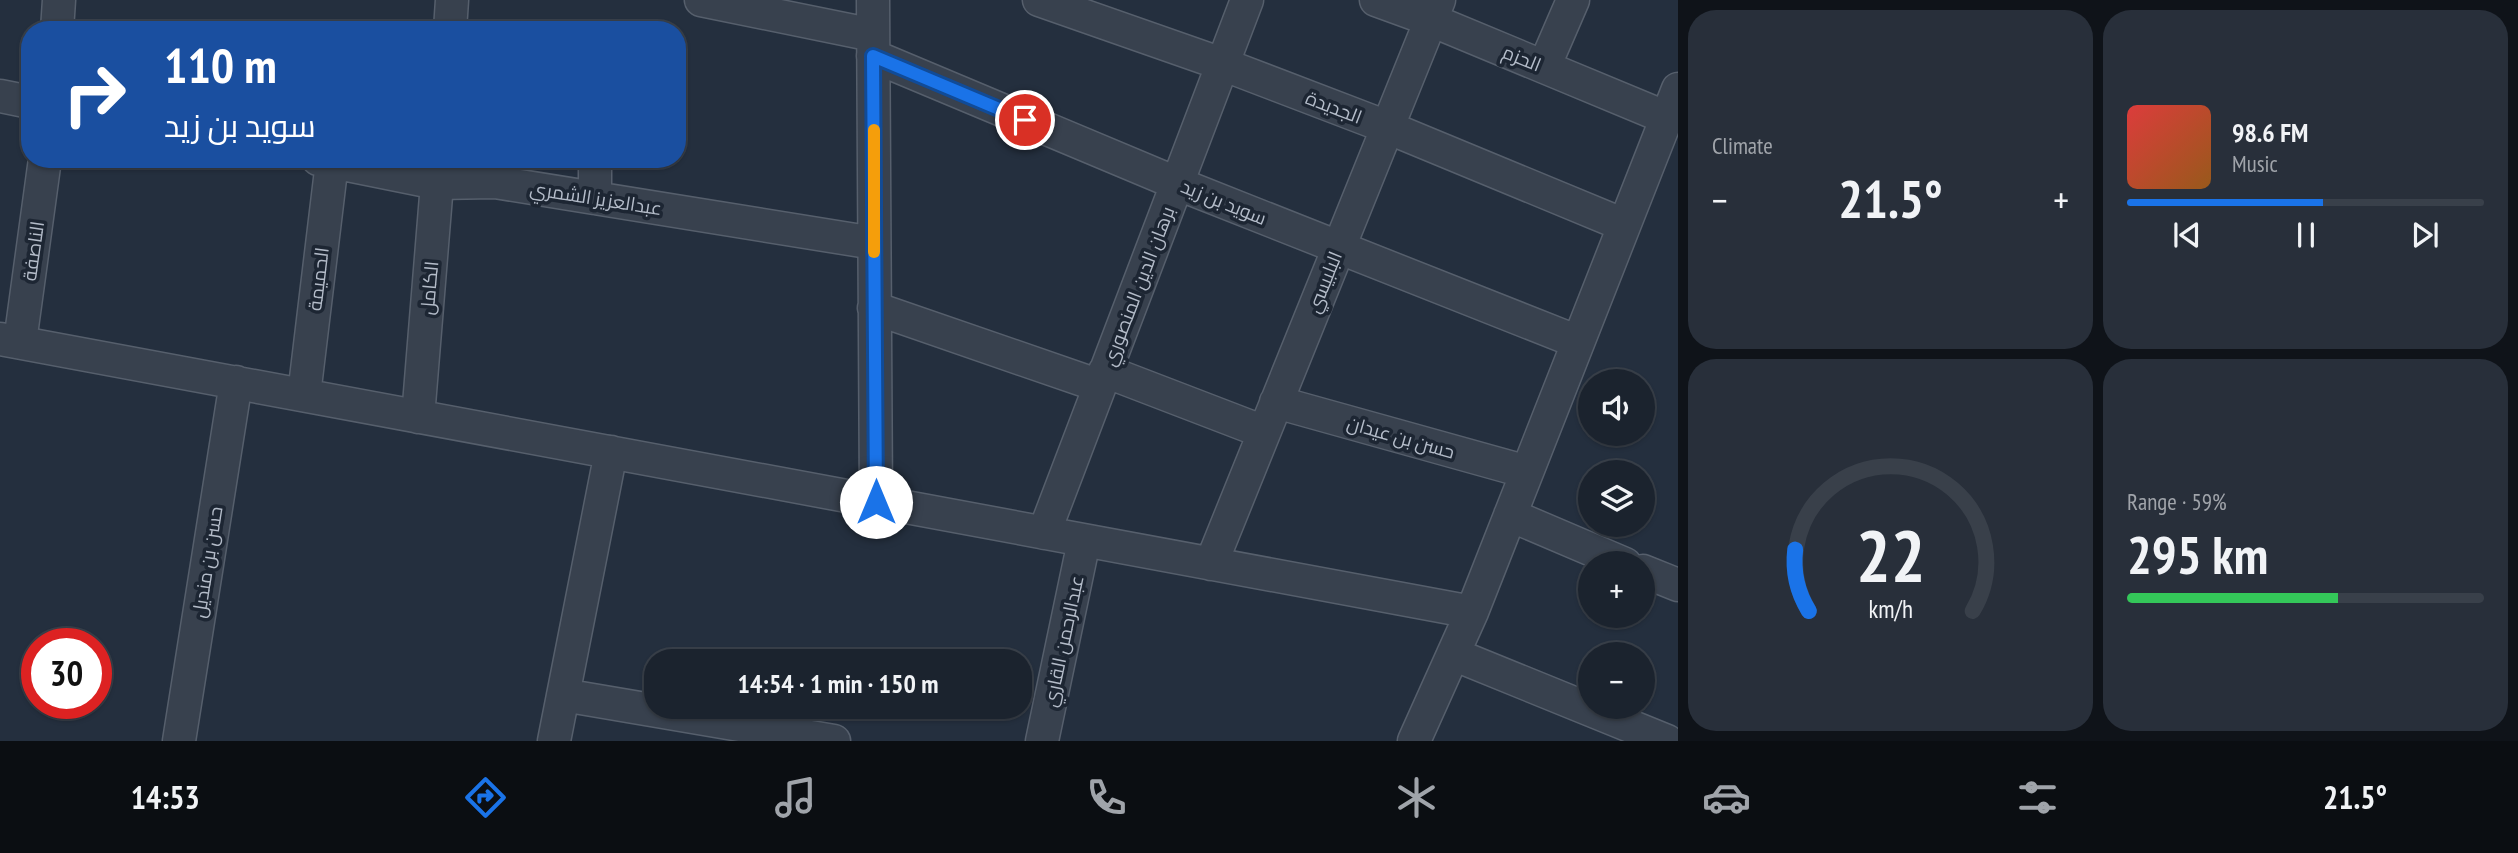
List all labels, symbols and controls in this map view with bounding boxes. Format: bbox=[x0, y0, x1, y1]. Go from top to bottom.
text: 110 m bbox=[164, 33, 277, 97]
street label: الحزم bbox=[1498, 39, 1545, 78]
icon: right bbox=[49, 49, 140, 140]
street label: الجديدة bbox=[1302, 85, 1366, 129]
pin bbox=[995, 90, 1055, 150]
icon: arrive bbox=[1006, 101, 1044, 139]
text: سويد بن زيد bbox=[164, 104, 316, 146]
text: 98.6 FM bbox=[2232, 116, 2308, 149]
text: Climate bbox=[1712, 131, 1773, 160]
text: Music bbox=[2232, 149, 2278, 178]
text: 21.5° bbox=[1838, 165, 1943, 232]
street label: سويد بن زيد bbox=[1178, 174, 1270, 230]
text: − bbox=[1712, 175, 1728, 224]
text: + bbox=[2053, 175, 2069, 224]
street label: عبدالعزيز الشمري bbox=[528, 176, 664, 223]
street label: برهان الدين المنصوري bbox=[1097, 203, 1182, 370]
icon: previous bbox=[2168, 216, 2206, 254]
icon: pause bbox=[2287, 216, 2325, 254]
icon: next bbox=[2406, 216, 2444, 254]
street label: الناصفة bbox=[17, 220, 49, 282]
street label: الحميمة bbox=[302, 246, 334, 312]
street label: البلبيسي bbox=[1301, 248, 1350, 317]
street label: الكامل bbox=[415, 260, 443, 316]
map controls bbox=[1578, 369, 1655, 719]
button: sound bbox=[1578, 369, 1655, 446]
street label: حسن بن عيدان bbox=[1344, 410, 1458, 464]
button: layers bbox=[1578, 460, 1655, 537]
position arrow bbox=[839, 465, 913, 539]
text: Range · 59% bbox=[2127, 487, 2227, 516]
street label: حسن بن منديل bbox=[186, 505, 228, 619]
text: 22 bbox=[1856, 507, 1925, 601]
text: 295 km bbox=[2127, 521, 2268, 588]
button: + bbox=[1578, 551, 1655, 628]
street label: عبدالرحمن القاري bbox=[1037, 573, 1092, 710]
text: km/h bbox=[1868, 593, 1913, 625]
speed limit sign: 30 bbox=[21, 628, 112, 719]
button: − bbox=[1578, 642, 1655, 719]
text: 14:54 · 1 min · 150 m bbox=[738, 667, 938, 700]
icon: directions bbox=[461, 773, 510, 822]
icon: music bbox=[771, 773, 820, 822]
icon: phone bbox=[1082, 773, 1131, 822]
icon: climate bbox=[1392, 773, 1441, 822]
icon: car bbox=[1702, 773, 1751, 822]
icon: filters bbox=[2013, 773, 2062, 822]
text: 14:53 bbox=[131, 776, 200, 818]
text: 21.5° bbox=[2323, 776, 2387, 818]

